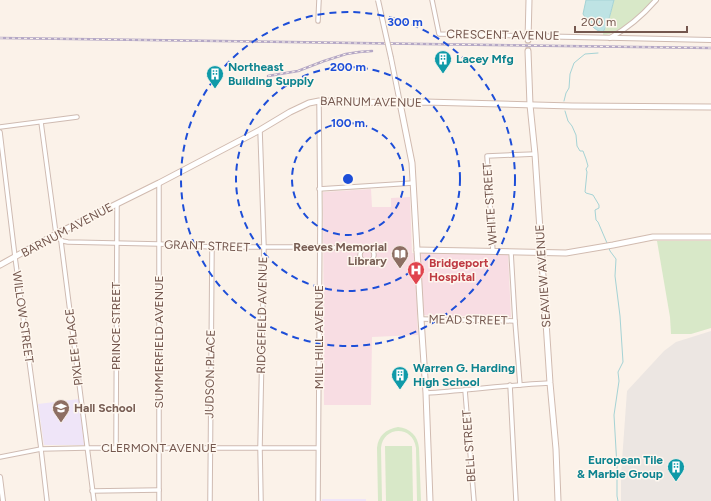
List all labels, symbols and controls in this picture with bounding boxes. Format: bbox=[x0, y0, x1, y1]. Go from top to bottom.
scale bar bbox=[575, 8, 687, 34]
text: 300 m bbox=[387, 15, 423, 29]
text: 200 m bbox=[581, 15, 616, 29]
street label: CRESCENT AVENUE bbox=[446, 27, 560, 43]
building icon: Lacey Mfg bbox=[433, 49, 453, 74]
place label: Lacey Mfg bbox=[456, 52, 514, 66]
place label: Northeast Building Supply bbox=[228, 60, 314, 88]
text: 200 m bbox=[330, 60, 366, 74]
building icon: Northeast Building Supply bbox=[205, 64, 225, 89]
street label: BARNUM AVENUE bbox=[320, 94, 422, 110]
text: 100 m bbox=[331, 116, 365, 130]
street label: WHITE STREET bbox=[480, 162, 500, 246]
centre of rings bbox=[341, 172, 355, 186]
street label: BARNUM AVENUE bbox=[19, 200, 115, 260]
street label: SEAVIEW AVENUE bbox=[532, 224, 554, 328]
street label: GRANT STREET bbox=[164, 238, 251, 255]
place label: Reeves Memorial Library bbox=[293, 240, 387, 268]
library icon: Reeves Memorial Library bbox=[390, 244, 410, 269]
street label: RIDGEFIELD AVENUE bbox=[254, 256, 270, 374]
place label: Bridgeport Hospital bbox=[429, 256, 489, 284]
hospital icon: Bridgeport Hospital bbox=[406, 260, 426, 285]
street label: WILLOW STREET bbox=[10, 270, 36, 364]
street label: SUMMERFIELD AVENUE bbox=[152, 275, 166, 409]
street label: PRINCE STREET bbox=[109, 282, 123, 370]
street label: MILL HILL AVENUE bbox=[312, 285, 326, 389]
street label: PIXLEE PLACE bbox=[62, 308, 86, 386]
street label: MEAD STREET bbox=[428, 312, 508, 328]
street label: JUDSON PLACE bbox=[202, 330, 218, 418]
place label: Warren G. Harding High School bbox=[413, 361, 515, 389]
building icon: Warren G. Harding High School bbox=[390, 365, 410, 390]
school or university icon: Hall School bbox=[51, 398, 71, 423]
place label: Hall School bbox=[74, 401, 136, 415]
street label: BELL STREET bbox=[459, 409, 479, 483]
street label: CLERMONT AVENUE bbox=[101, 441, 217, 455]
place label: European Tile & Marble Group bbox=[577, 453, 663, 481]
building icon: European Tile & Marble Group bbox=[666, 457, 686, 482]

